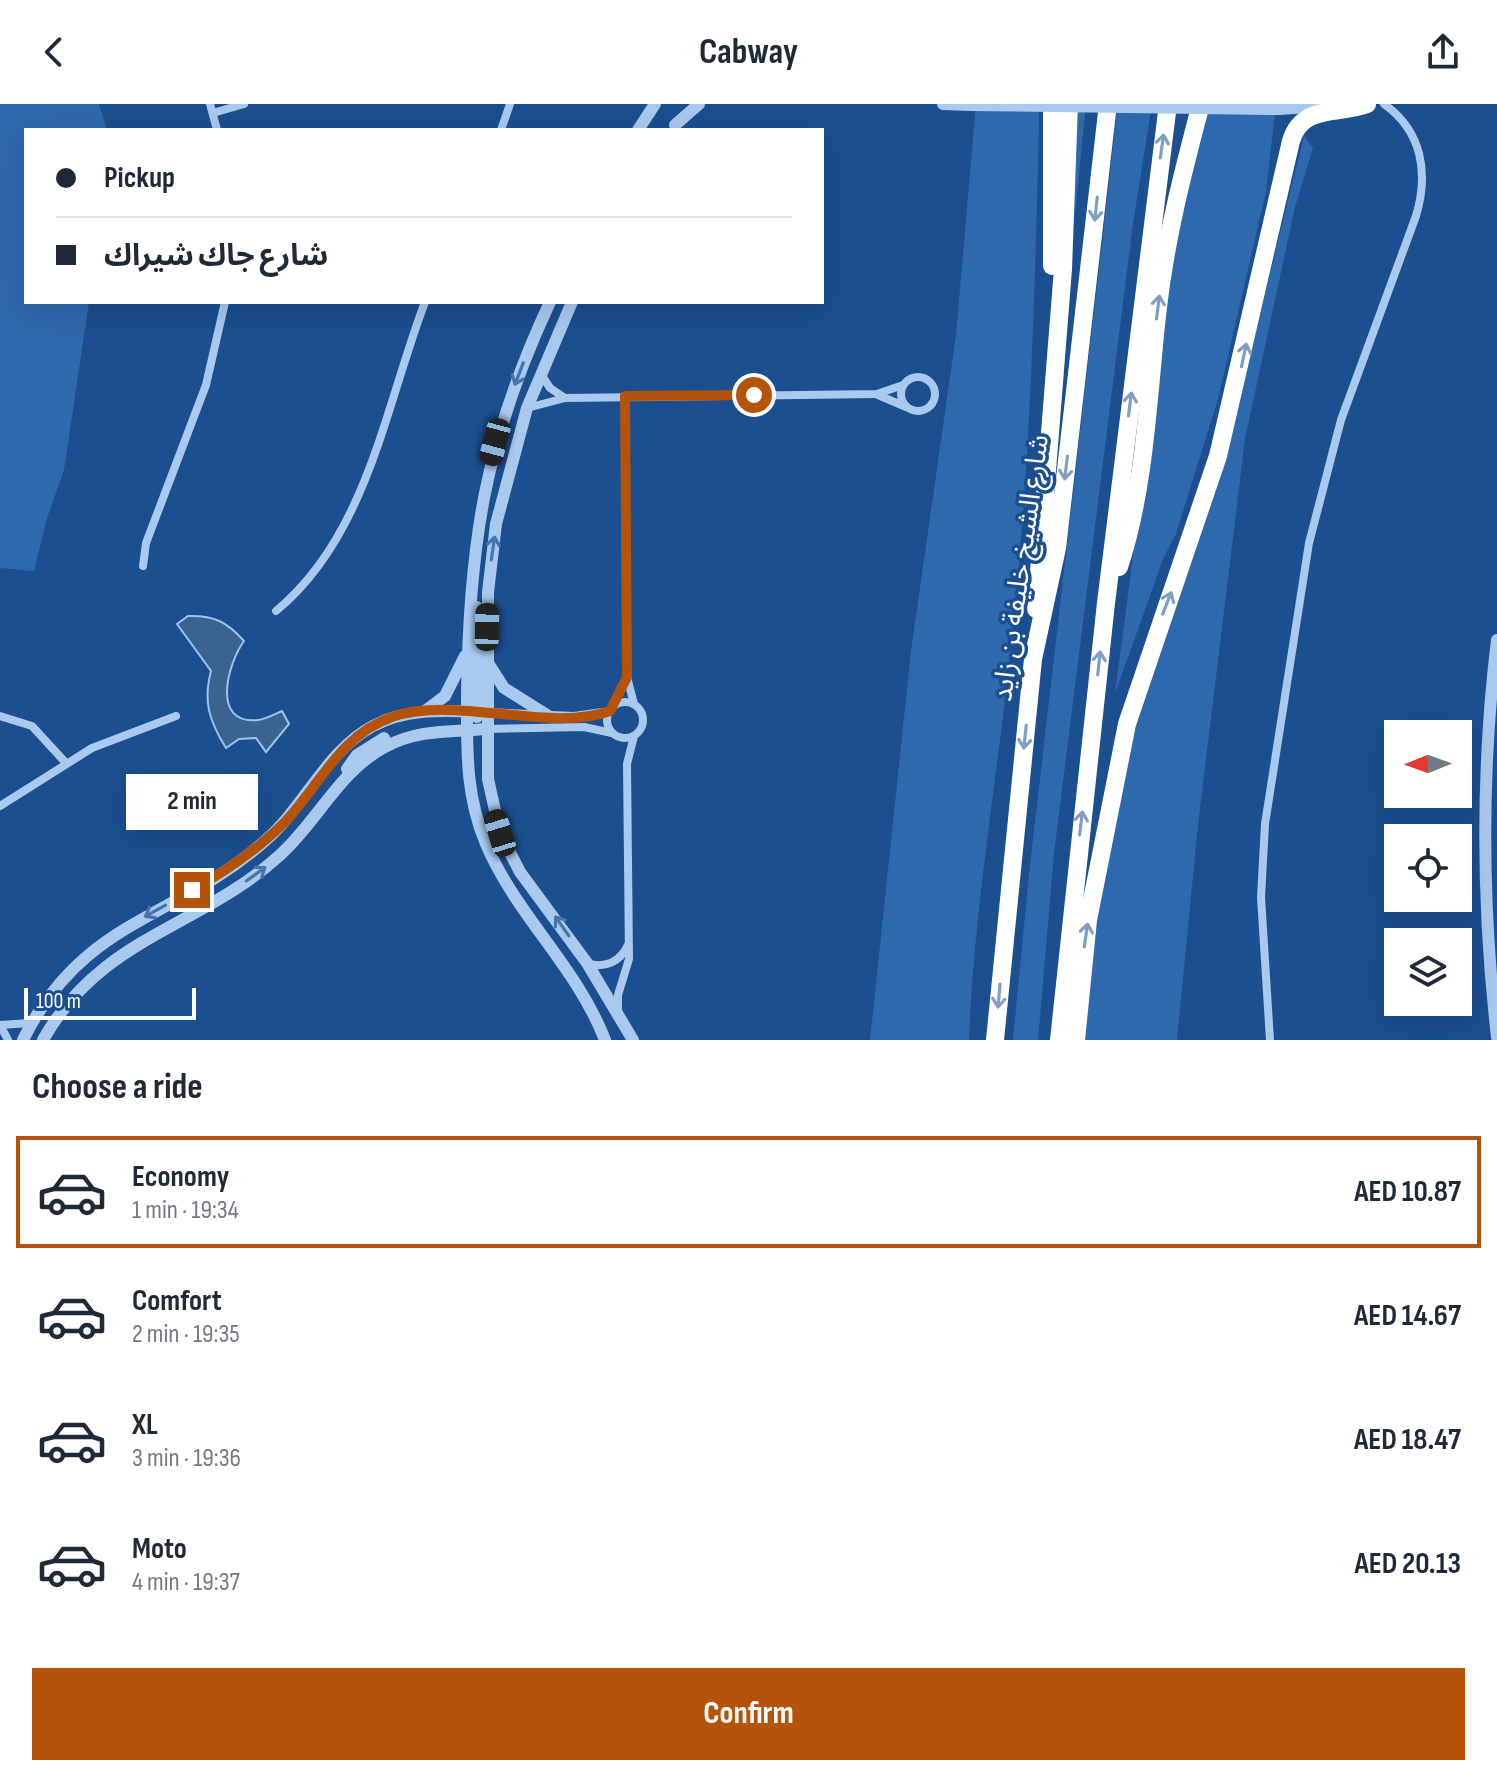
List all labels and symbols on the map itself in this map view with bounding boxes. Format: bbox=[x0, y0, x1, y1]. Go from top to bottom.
one-way arrow bbox=[1155, 134, 1170, 160]
one-way arrow bbox=[1089, 195, 1104, 222]
one-way arrow bbox=[1151, 295, 1166, 320]
one-way arrow bbox=[1237, 342, 1252, 368]
one-way arrow bbox=[511, 361, 525, 386]
route start bbox=[736, 377, 772, 413]
one-way arrow bbox=[1123, 392, 1138, 417]
car bbox=[477, 416, 513, 468]
street label: شارع الشيخ خليفة بن زايد bbox=[986, 432, 1059, 704]
one-way arrow bbox=[1058, 454, 1073, 480]
one-way arrow bbox=[486, 535, 501, 561]
one-way arrow bbox=[1161, 591, 1175, 616]
car bbox=[475, 603, 499, 651]
one-way arrow bbox=[1092, 650, 1107, 676]
north arrow bbox=[1384, 720, 1472, 808]
one-way arrow bbox=[1018, 723, 1033, 750]
callout: 2 min bbox=[126, 774, 258, 830]
car bbox=[482, 807, 518, 859]
one-way arrow bbox=[1074, 811, 1089, 836]
one-way arrow bbox=[244, 866, 266, 883]
route end bbox=[174, 872, 210, 908]
one-way arrow bbox=[144, 903, 167, 919]
one-way arrow bbox=[554, 916, 570, 938]
one-way arrow bbox=[1079, 922, 1094, 948]
one-way arrow bbox=[991, 982, 1006, 1009]
scale bar bbox=[24, 984, 196, 1020]

